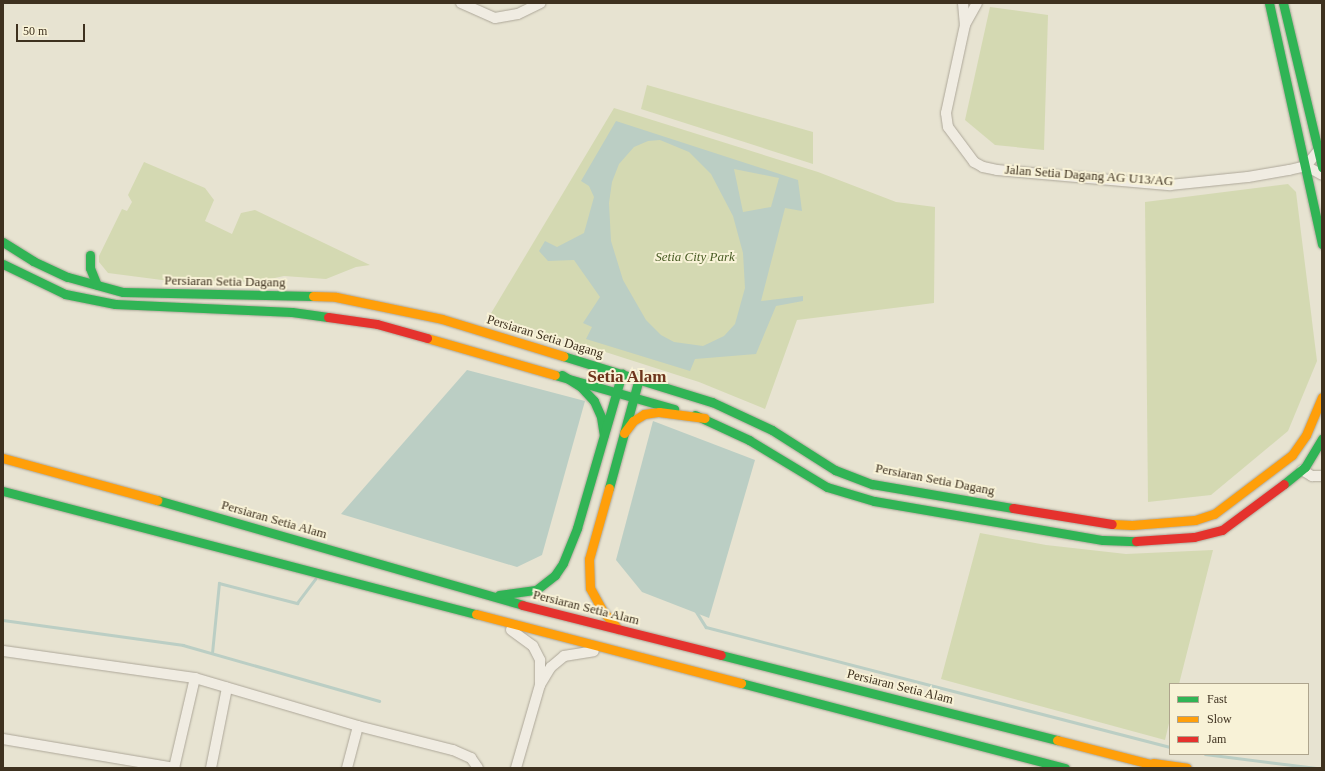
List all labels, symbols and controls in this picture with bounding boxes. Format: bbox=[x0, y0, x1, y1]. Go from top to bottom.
scale bar bbox=[18, 16, 87, 42]
text: 50 m bbox=[23, 24, 47, 38]
street label: Jalan Setia Dagang AG U13/AG bbox=[997, 162, 1181, 190]
park label: Setia City Park bbox=[651, 249, 739, 265]
street label: Persiaran Setia Dagang bbox=[155, 273, 295, 291]
street label: Persiaran Setia Dagang bbox=[476, 309, 614, 365]
district label: Setia Alam bbox=[582, 367, 672, 387]
street label: Persiaran Setia Dagang bbox=[865, 459, 1005, 501]
street label: Persiaran Setia Alam bbox=[212, 495, 336, 545]
street label: Persiaran Setia Alam bbox=[524, 585, 648, 631]
street label: Persiaran Setia Alam bbox=[838, 664, 962, 710]
legend bbox=[1169, 683, 1309, 755]
text: Fast bbox=[1207, 692, 1227, 706]
text: Slow bbox=[1207, 712, 1232, 726]
text: Jam bbox=[1207, 732, 1226, 746]

